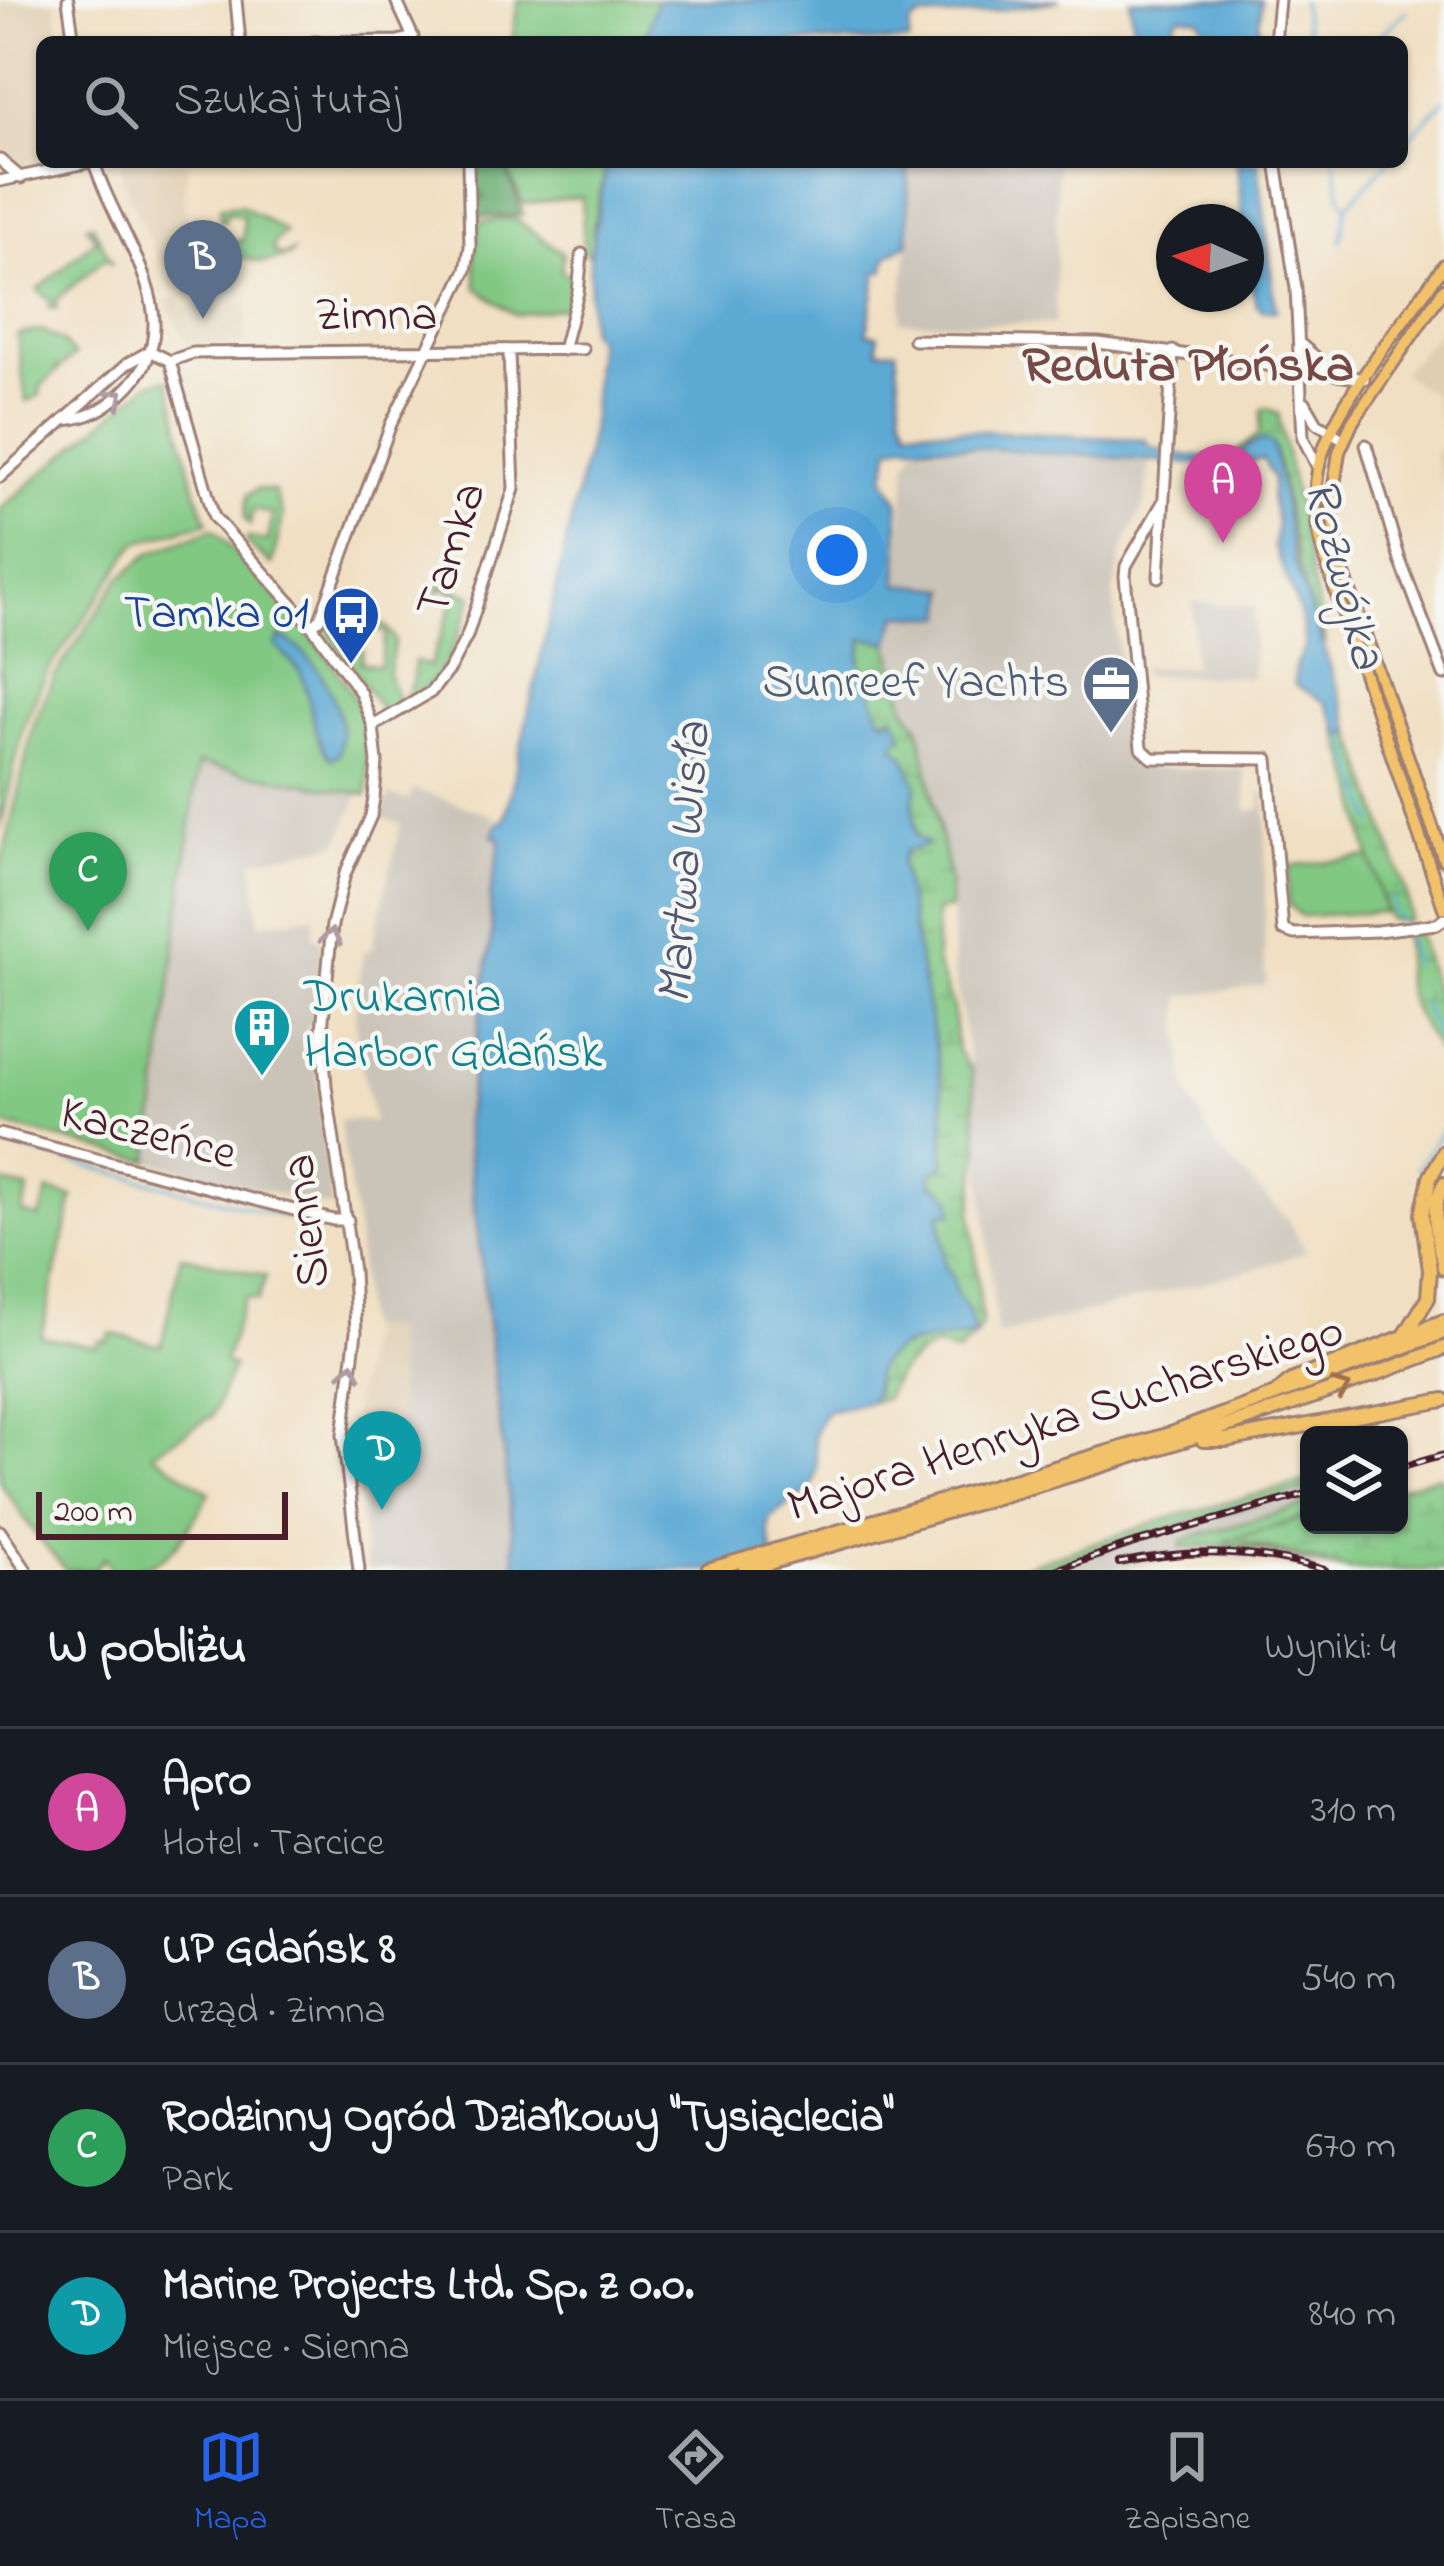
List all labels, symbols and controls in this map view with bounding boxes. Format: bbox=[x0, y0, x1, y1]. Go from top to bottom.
search box bbox=[36, 36, 1408, 168]
icon: search bbox=[78, 69, 144, 135]
text: Szukaj tutaj bbox=[174, 69, 401, 135]
north arrow bbox=[1156, 204, 1264, 312]
pin: B bbox=[164, 220, 242, 319]
street label: Zimna bbox=[315, 282, 437, 352]
district label: Reduta Płońska bbox=[1022, 330, 1354, 405]
one-way arrow bbox=[102, 390, 124, 412]
pin: A bbox=[1184, 444, 1262, 543]
water label: Rozwójka bbox=[1281, 470, 1404, 679]
street label: Tamka bbox=[399, 474, 507, 626]
your location bbox=[807, 525, 867, 585]
place label: Tamka 01 bbox=[123, 580, 309, 650]
bus stop icon: Tamka 01 bbox=[320, 584, 382, 666]
place label: Sunreef Yachts bbox=[762, 649, 1069, 719]
office icon: Sunreef Yachts bbox=[1080, 653, 1142, 735]
water label: Martwa Wisła bbox=[639, 719, 733, 1006]
pin: C bbox=[49, 832, 127, 931]
one-way arrow bbox=[317, 928, 342, 948]
place label: Drukarnia Harbor Gdańsk bbox=[303, 964, 603, 1089]
building icon: Drukarnia Harbor Gdańsk bbox=[231, 996, 293, 1078]
street label: Kaczeńce bbox=[53, 1079, 244, 1191]
street label: Sienna bbox=[265, 1150, 351, 1292]
street label: Majora Henryka Sucharskiego bbox=[779, 1297, 1353, 1544]
one-way arrow bbox=[337, 1361, 362, 1381]
one-way arrow bbox=[1330, 1378, 1351, 1403]
pin: D bbox=[343, 1411, 421, 1510]
map controls bbox=[1300, 1426, 1408, 1534]
button: layers bbox=[1300, 1426, 1408, 1534]
scale bar bbox=[36, 1486, 288, 1539]
text: 200 m bbox=[54, 1489, 133, 1537]
text: W pobliżu bbox=[48, 1611, 247, 1686]
text: Wyniki: 4 bbox=[1265, 1620, 1396, 1677]
text: Apro bbox=[162, 1750, 252, 1816]
text: A bbox=[75, 1783, 99, 1840]
text: 310 m bbox=[1311, 1783, 1396, 1840]
text: Hotel · Tarcice bbox=[162, 1816, 385, 1873]
text: UP Gdańsk 8 bbox=[162, 1918, 396, 1984]
text: B bbox=[74, 1951, 100, 2008]
text: 540 m bbox=[1301, 1951, 1396, 2008]
text: Urząd · Zimna bbox=[162, 1984, 386, 2041]
text: Rodzinny Ogród Działkowy "Tysiąclecia" bbox=[162, 2086, 894, 2152]
text: C bbox=[76, 2119, 98, 2176]
text: 670 m bbox=[1306, 2119, 1396, 2176]
text: Park bbox=[162, 2152, 232, 2209]
text: Marine Projects Ltd. Sp. z o.o. bbox=[162, 2254, 694, 2320]
text: D bbox=[73, 2287, 101, 2344]
text: 840 m bbox=[1308, 2287, 1396, 2344]
text: Miejsce · Sienna bbox=[162, 2320, 409, 2377]
tab: Mapa bbox=[194, 2424, 267, 2544]
tab: Trasa bbox=[655, 2424, 737, 2544]
tab: Zapisane bbox=[1124, 2424, 1250, 2544]

